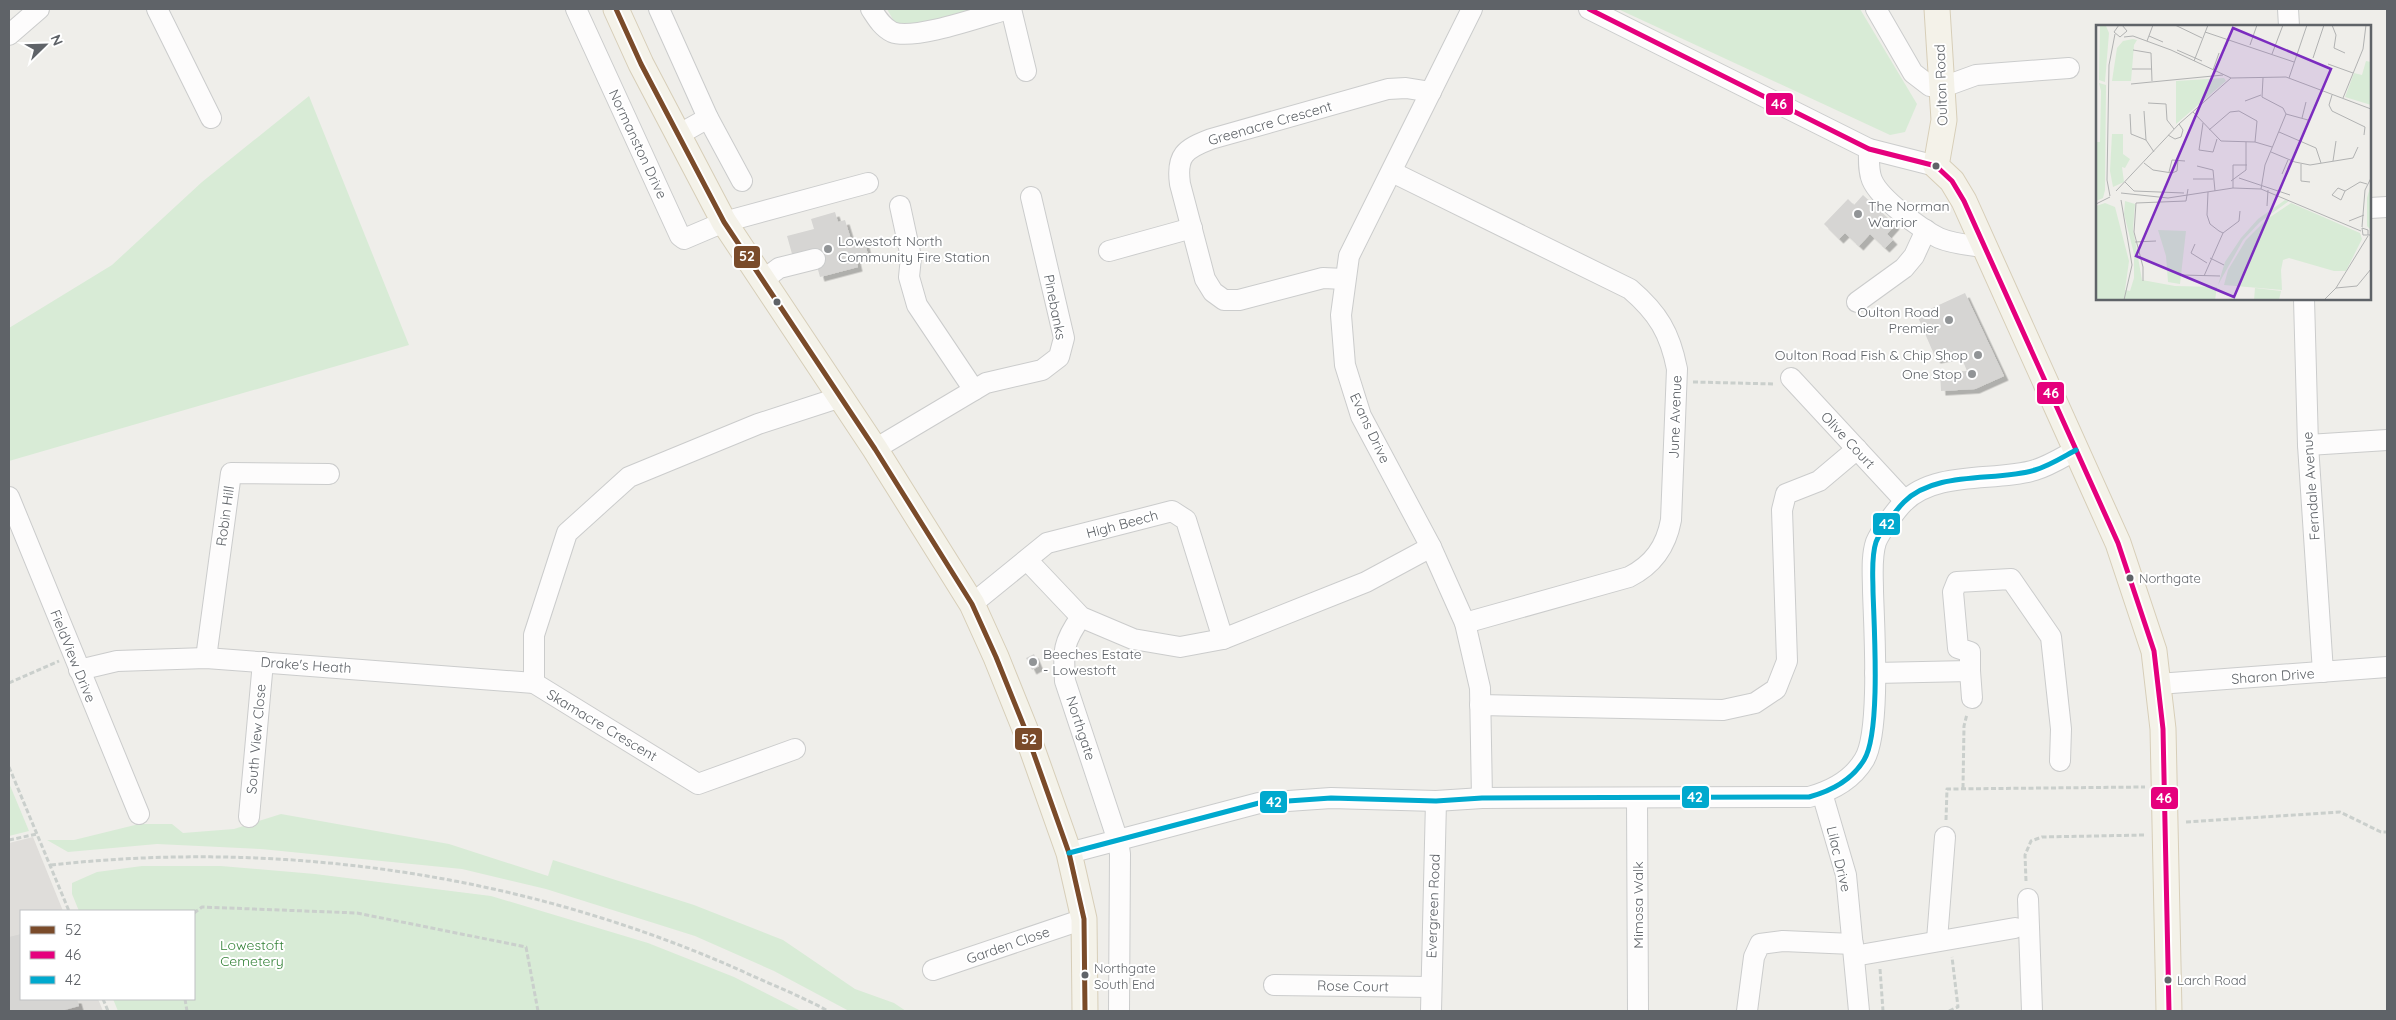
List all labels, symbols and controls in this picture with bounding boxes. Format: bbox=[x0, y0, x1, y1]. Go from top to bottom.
north arrow bbox=[20, 20, 70, 70]
inset map bbox=[2096, 25, 2371, 300]
text: N bbox=[47, 32, 67, 48]
street label: Oulton Road bbox=[1931, 44, 1951, 126]
street label: Normanston Drive bbox=[605, 86, 671, 202]
line badge: 46 bbox=[1765, 92, 1794, 116]
text: 46 bbox=[1771, 95, 1787, 113]
street label: Greenacre Crescent bbox=[1206, 97, 1334, 149]
unlabelled marker bbox=[1931, 161, 1941, 171]
place label: The Norman Warrior bbox=[1868, 197, 1950, 231]
marker: The Norman Warrior bbox=[1852, 208, 1864, 220]
place label: Lowestoft North Community Fire Station bbox=[838, 232, 990, 266]
marker: Lowestoft North Community Fire Station bbox=[822, 243, 834, 255]
line badge: 52 bbox=[733, 245, 761, 269]
text: 52 bbox=[739, 247, 755, 265]
street label: Pinebanks bbox=[1040, 273, 1070, 341]
unlabelled marker bbox=[772, 297, 782, 307]
place label: Oulton Road Premier bbox=[1857, 303, 1940, 337]
marker: Oulton Road Premier bbox=[1943, 314, 1955, 326]
place label: Oulton Road Fish & Chip Shop bbox=[1775, 346, 1968, 364]
marker: Oulton Road Fish & Chip Shop bbox=[1972, 349, 1984, 361]
place label: One Stop bbox=[1902, 365, 1962, 383]
marker: One Stop bbox=[1966, 368, 1978, 380]
street label: June Avenue bbox=[1665, 375, 1685, 459]
line badge: 46 bbox=[2036, 381, 2065, 405]
text: 46 bbox=[2043, 384, 2059, 402]
street label: Evans Drive bbox=[1346, 390, 1394, 466]
street label: Olive Court bbox=[1817, 408, 1879, 473]
street label: Ferndale Avenue bbox=[2298, 431, 2324, 541]
street label: Robin Hill bbox=[212, 485, 238, 547]
street label: High Beech bbox=[1084, 506, 1160, 542]
line badge: 42 bbox=[1872, 512, 1901, 536]
text: 42 bbox=[1879, 515, 1895, 533]
place label: Northgate bbox=[2139, 570, 2201, 586]
marker: Northgate bbox=[2125, 573, 2135, 583]
street label: FieldView Drive bbox=[46, 607, 100, 705]
place label: Beeches Estate - Lowestoft bbox=[1043, 645, 1142, 679]
street label: Drake's Heath bbox=[260, 653, 352, 677]
marker: Beeches Estate - Lowestoft bbox=[1027, 656, 1039, 668]
street label: Sharon Drive bbox=[2231, 664, 2315, 688]
street label: South View Close bbox=[242, 683, 270, 795]
street label: Skamacre Crescent bbox=[543, 685, 661, 765]
street label: Northgate bbox=[1062, 694, 1100, 762]
line badge: 52 bbox=[1014, 727, 1043, 751]
text: 52 bbox=[1021, 730, 1037, 748]
line badge: 42 bbox=[1681, 785, 1710, 809]
line badge: 46 bbox=[2150, 786, 2179, 810]
text: 42 bbox=[1687, 788, 1703, 806]
text: 46 bbox=[2156, 789, 2172, 807]
line badge: 42 bbox=[1259, 790, 1288, 814]
text: 42 bbox=[1266, 793, 1282, 811]
street label: Lilac Drive bbox=[1823, 824, 1855, 894]
street label: Evergreen Road bbox=[1422, 853, 1444, 959]
street label: Mimosa Walk bbox=[1629, 861, 1647, 949]
legend bbox=[20, 910, 195, 1000]
text: 52 bbox=[65, 920, 82, 939]
street label: Garden Close bbox=[964, 922, 1052, 968]
park label: Lowestoft Cemetery bbox=[220, 936, 284, 970]
text: 46 bbox=[65, 945, 81, 964]
place label: Northgate South End bbox=[1094, 960, 1156, 992]
text: 42 bbox=[65, 970, 81, 989]
marker: Northgate South End bbox=[1080, 970, 1090, 980]
place label: Larch Road bbox=[2177, 972, 2246, 988]
marker: Larch Road bbox=[2163, 975, 2173, 985]
street label: Rose Court bbox=[1317, 976, 1389, 996]

